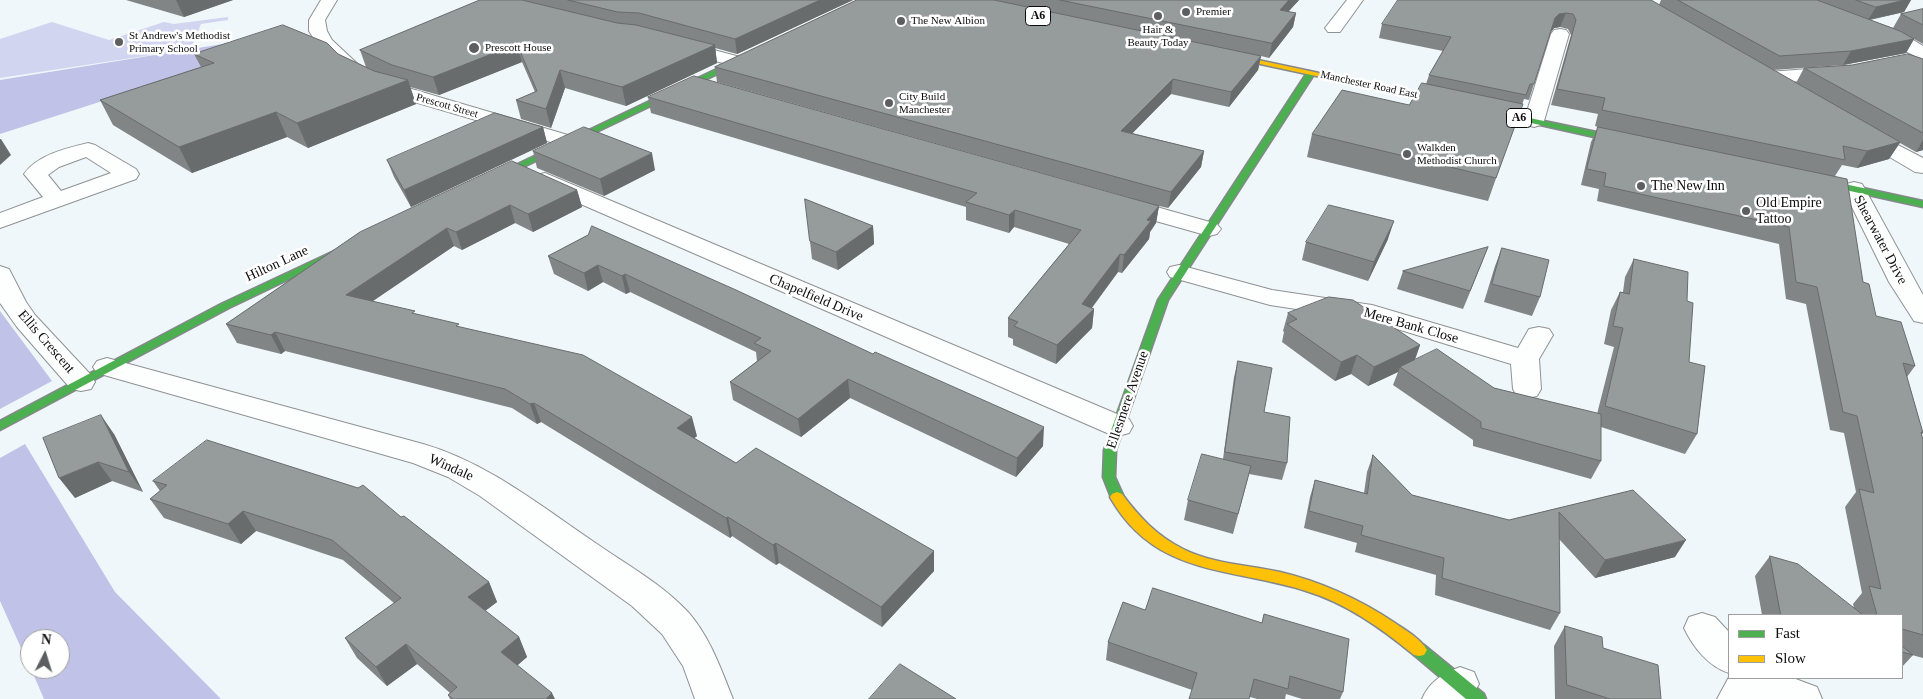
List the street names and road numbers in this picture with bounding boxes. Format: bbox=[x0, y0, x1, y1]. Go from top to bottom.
road number: A6 bbox=[1026, 7, 1050, 26]
street label: Manchester Road East bbox=[1319, 68, 1419, 102]
street label: Prescott Street bbox=[414, 91, 480, 121]
road number: A6 bbox=[1506, 109, 1532, 128]
street label: Shearwater Drive bbox=[1849, 193, 1911, 287]
street label: Hilton Lane bbox=[243, 242, 311, 286]
street label: Chapelfield Drive bbox=[766, 271, 866, 325]
street label: Mere Bank Close bbox=[1362, 304, 1460, 348]
street label: Ellis Crescent bbox=[14, 307, 78, 377]
street label: Ellesmere Avenue bbox=[1103, 349, 1153, 451]
street label: Windale bbox=[426, 451, 476, 485]

